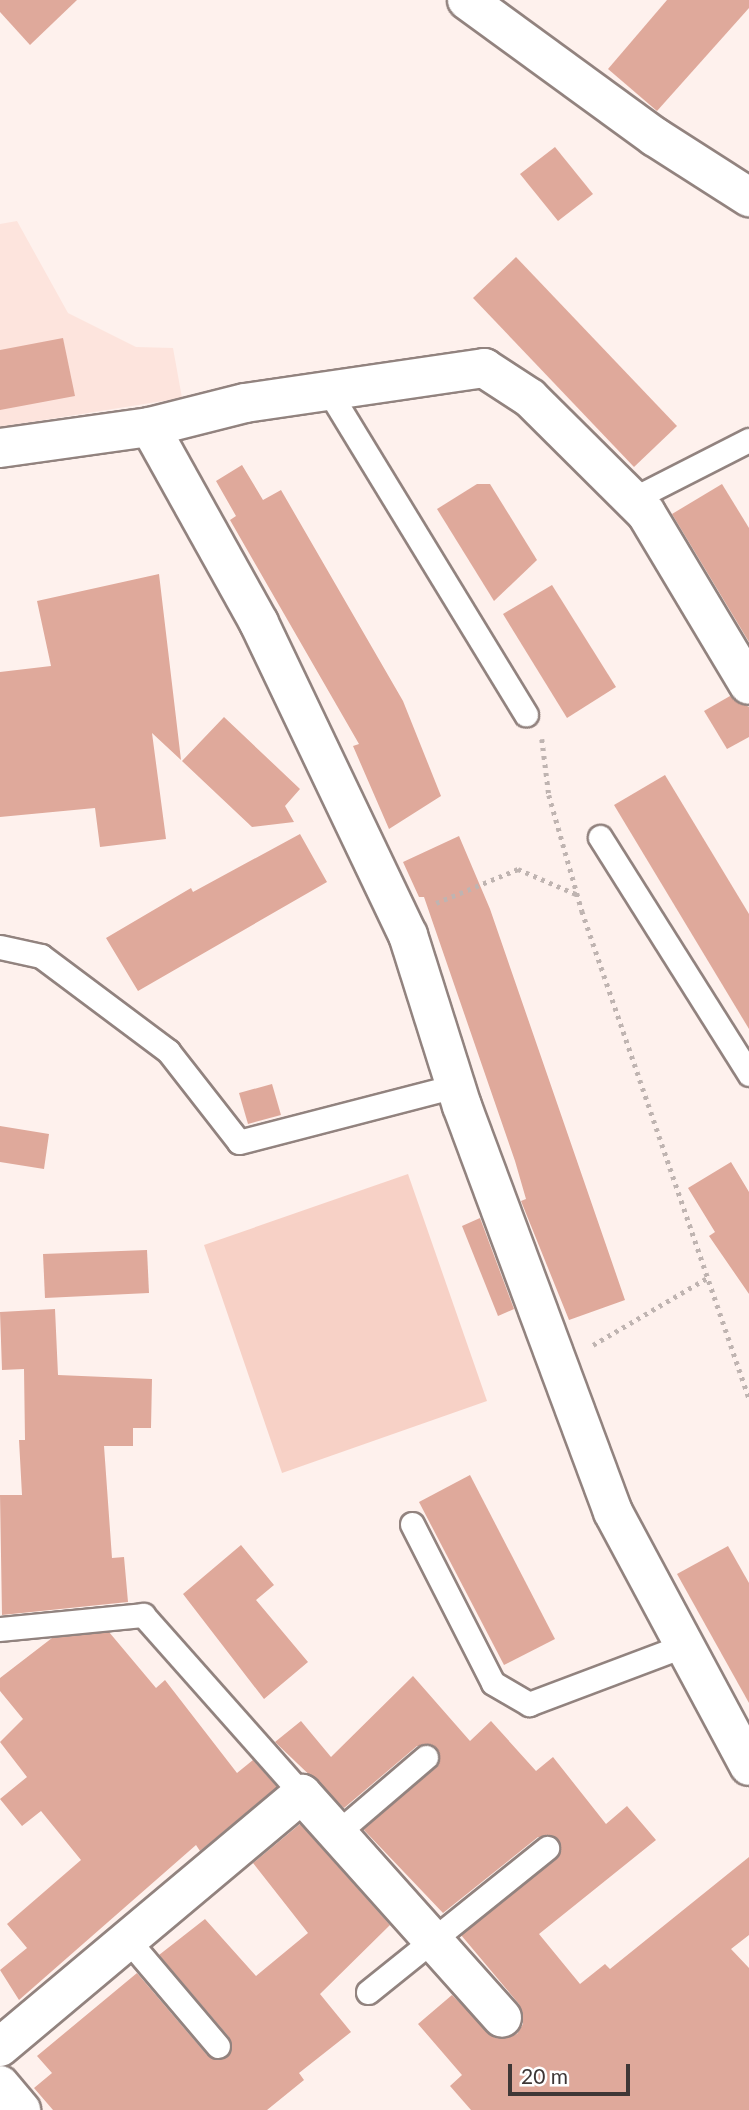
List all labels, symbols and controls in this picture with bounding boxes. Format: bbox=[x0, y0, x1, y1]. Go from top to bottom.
scale bar bbox=[511, 2050, 634, 2094]
text: 20 m bbox=[521, 2063, 568, 2088]

